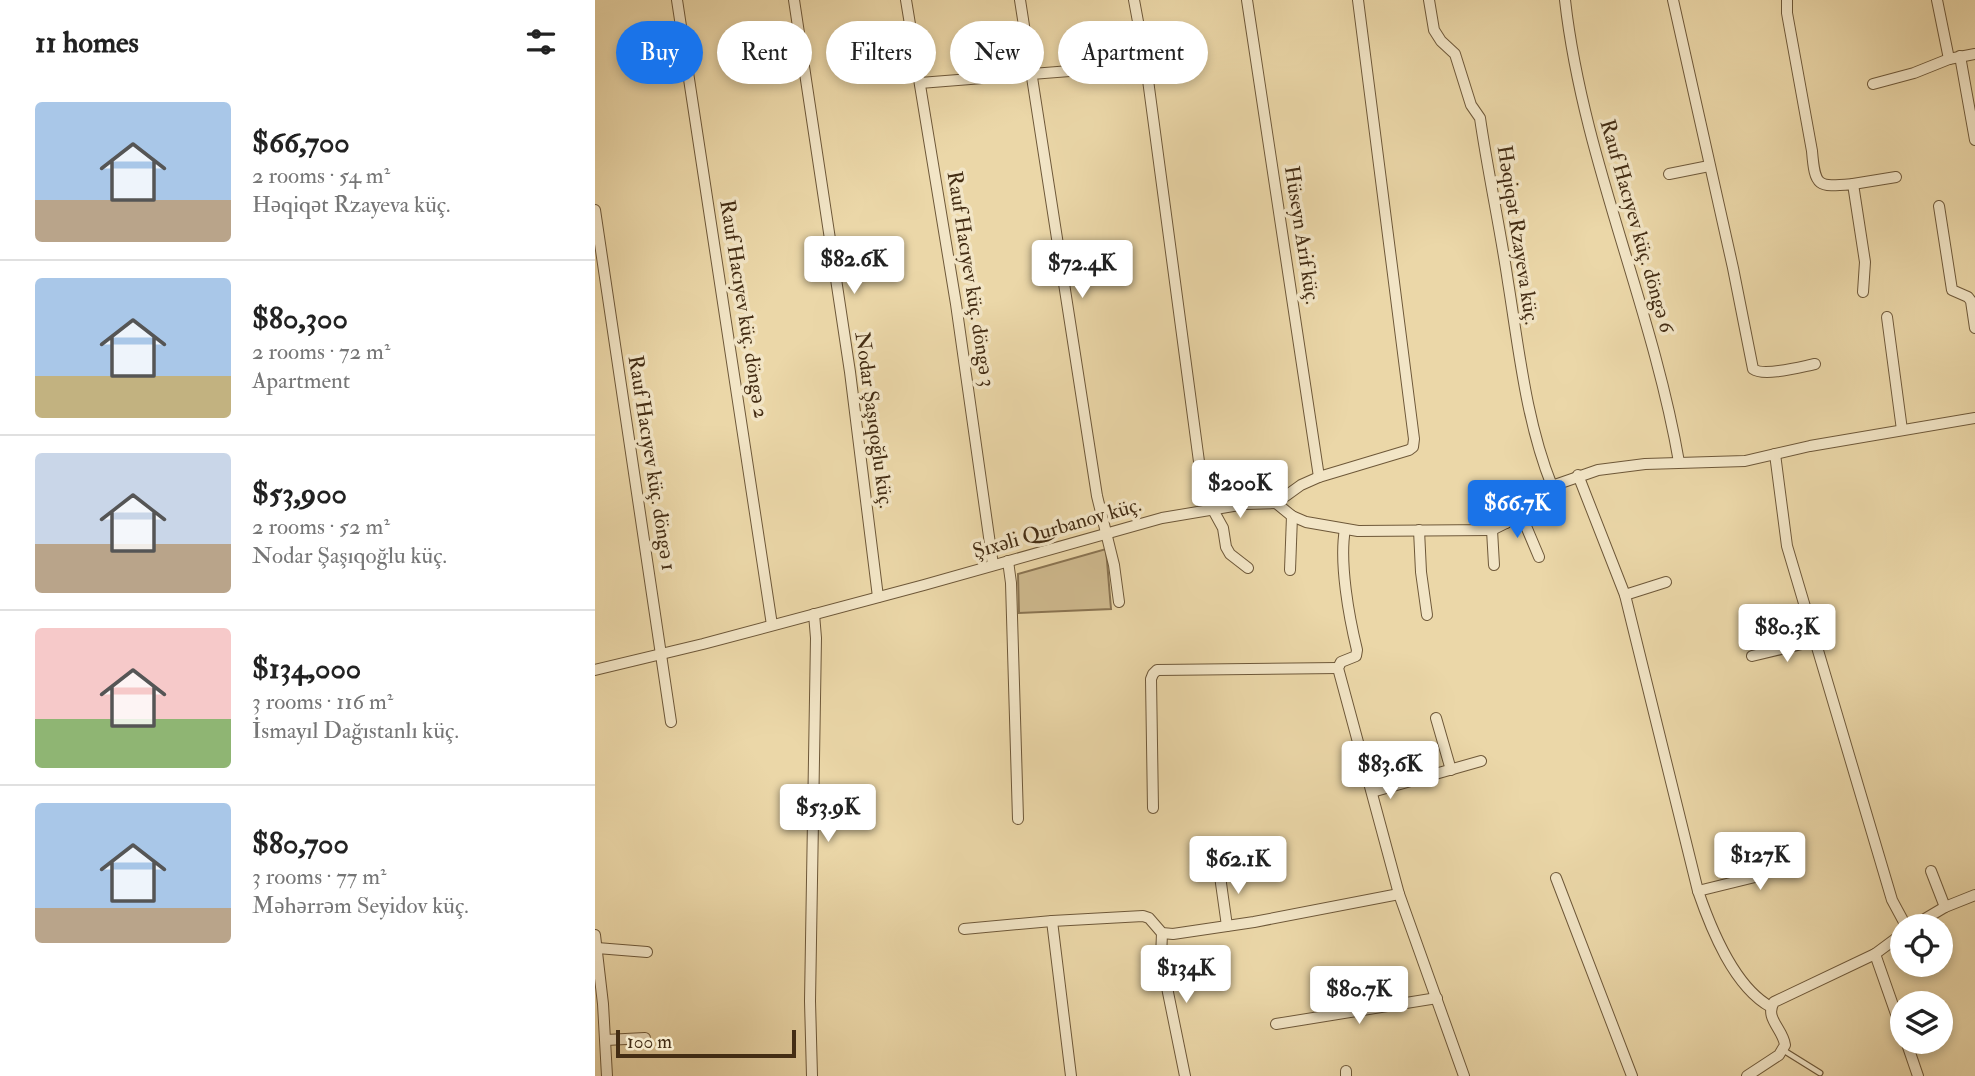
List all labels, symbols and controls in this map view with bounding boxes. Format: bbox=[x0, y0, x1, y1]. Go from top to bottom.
chip: Buy bbox=[616, 21, 703, 84]
chip: Rent bbox=[717, 21, 812, 84]
chip: Filters bbox=[826, 21, 936, 84]
chip: New bbox=[950, 21, 1044, 84]
chip: Apartment bbox=[1058, 21, 1208, 84]
icon: filters bbox=[522, 23, 560, 61]
text: 11 homes bbox=[35, 24, 139, 61]
street label: Rauf Hacıyev küç. döngə 6 bbox=[1594, 116, 1681, 337]
text: $66,700 bbox=[252, 124, 350, 161]
icon: home bbox=[91, 130, 175, 214]
street label: Həqiqət Rzayeva küç. bbox=[1490, 143, 1546, 327]
text: 2 rooms · 54 m² bbox=[252, 161, 390, 190]
street label: Hüseyn Arif küç. bbox=[1278, 164, 1326, 306]
street label: Rauf Hacıyev küç. döngə 3 bbox=[941, 169, 1001, 389]
text: Həqiqət Rzayeva küç. bbox=[252, 190, 451, 219]
street label: Rauf Hacıyev küç. döngə 2 bbox=[713, 198, 775, 420]
pin: $82.6K bbox=[797, 236, 911, 296]
pin: $72.4K bbox=[1025, 240, 1139, 300]
text: $82.6K bbox=[820, 244, 888, 273]
text: $72.4K bbox=[1048, 248, 1116, 277]
text: $80,300 bbox=[252, 300, 348, 337]
icon: home bbox=[91, 306, 175, 390]
street label: Nodar Şaşıqoğlu küç. bbox=[848, 330, 900, 510]
text: 2 rooms · 72 m² bbox=[252, 337, 390, 366]
street label: Rauf Hacıyev küç. döngə 1 bbox=[622, 353, 682, 573]
text: Apartment bbox=[252, 366, 350, 395]
pin: $200K bbox=[1191, 461, 1289, 520]
text: $200K bbox=[1208, 468, 1272, 497]
text: $53,900 bbox=[252, 475, 347, 512]
pin: $66.7K bbox=[1460, 480, 1574, 540]
icon: home bbox=[91, 481, 175, 565]
text: $66.7K bbox=[1484, 488, 1550, 517]
street label: Şıxəli Qurbanov küç. bbox=[970, 491, 1144, 565]
text: 2 rooms · 52 m² bbox=[252, 512, 390, 541]
text: Nodar Şaşıqoğlu küç. bbox=[252, 541, 447, 570]
pin: $80.3K bbox=[1730, 604, 1844, 664]
text: $80.3K bbox=[1755, 612, 1819, 641]
text: $134,000 bbox=[252, 650, 361, 687]
icon: home bbox=[91, 656, 175, 740]
text: 3 rooms · 116 m² bbox=[252, 687, 393, 716]
text: İsmayıl Dağıstanlı küç. bbox=[252, 716, 459, 745]
pin: $83.6K bbox=[1333, 742, 1447, 801]
text: $83.6K bbox=[1358, 749, 1422, 778]
pin: $53.9K bbox=[771, 784, 885, 844]
text: $53.9K bbox=[796, 792, 860, 821]
text: $80,700 bbox=[252, 825, 349, 862]
icon: home bbox=[91, 831, 175, 915]
pin: $127K bbox=[1711, 832, 1809, 892]
pin: $62.1K bbox=[1181, 836, 1295, 896]
text: $127K bbox=[1730, 840, 1790, 869]
text: $62.1K bbox=[1205, 844, 1271, 873]
text: 3 rooms · 77 m² bbox=[252, 862, 387, 891]
text: Məhərrəm Seyidov küç. bbox=[252, 891, 469, 920]
map controls bbox=[1890, 914, 1953, 1054]
button: locate bbox=[1890, 914, 1953, 977]
pin: $134K bbox=[1137, 946, 1235, 1005]
text: $134K bbox=[1157, 953, 1215, 982]
pin: $80.7K bbox=[1302, 967, 1416, 1026]
text: $80.7K bbox=[1326, 974, 1392, 1003]
button: layers bbox=[1890, 991, 1953, 1054]
scale bar bbox=[616, 1027, 796, 1059]
text: 100 m bbox=[627, 1030, 672, 1054]

